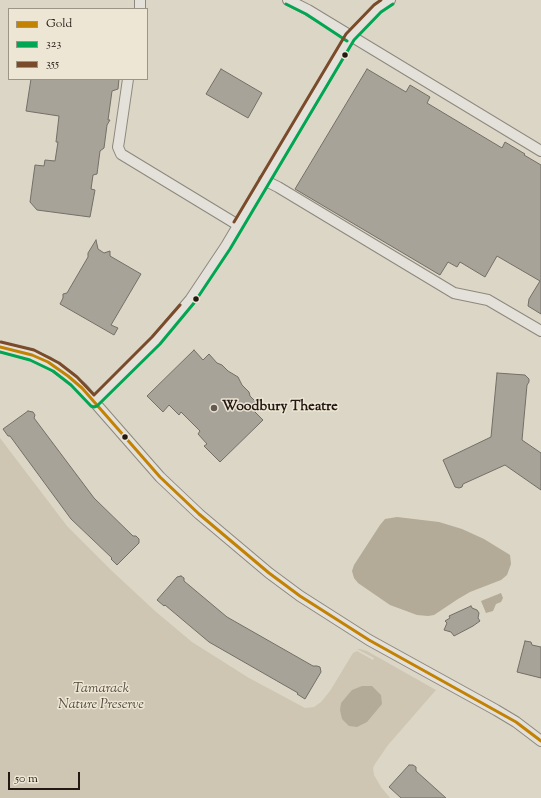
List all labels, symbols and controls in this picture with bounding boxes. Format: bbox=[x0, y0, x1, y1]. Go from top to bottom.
legend bbox=[8, 8, 148, 80]
text: Gold bbox=[46, 15, 72, 33]
text: 323 bbox=[46, 35, 61, 53]
unlabelled marker bbox=[340, 50, 350, 60]
text: 355 bbox=[46, 55, 59, 73]
unlabelled marker bbox=[191, 294, 201, 304]
place label: Woodbury Theatre bbox=[222, 400, 338, 416]
marker: Woodbury Theatre bbox=[209, 403, 219, 413]
unlabelled marker bbox=[120, 432, 130, 442]
park label: Tamarack Nature Preserve bbox=[58, 682, 144, 714]
scale bar bbox=[10, 764, 82, 790]
text: 50 m bbox=[15, 770, 38, 788]

